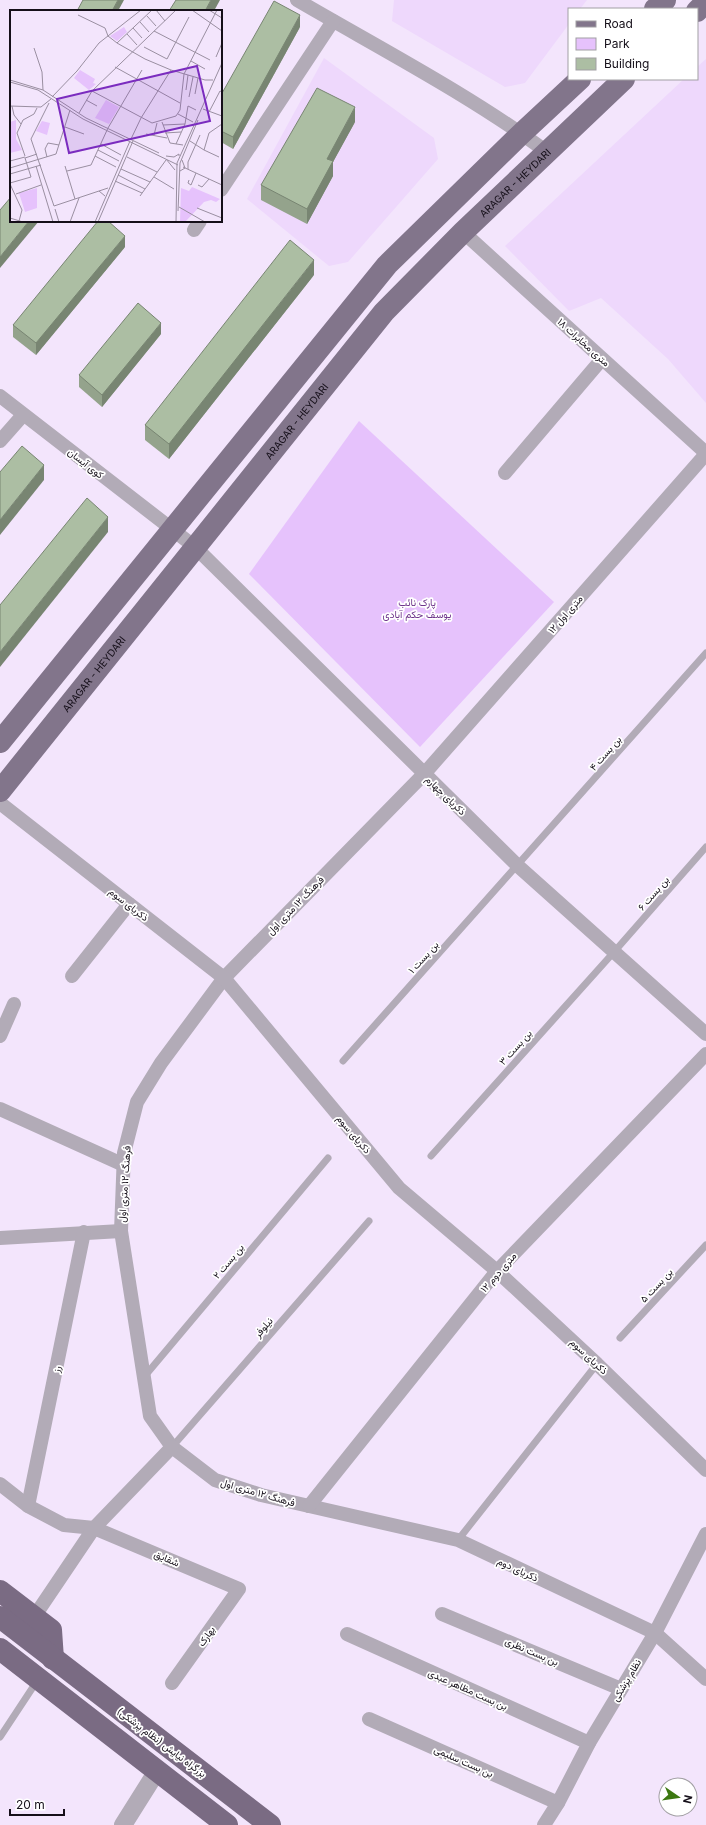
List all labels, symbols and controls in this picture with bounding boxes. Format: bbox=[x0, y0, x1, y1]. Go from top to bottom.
legend bbox=[568, 8, 698, 80]
inset map bbox=[10, 10, 222, 222]
text: Road bbox=[604, 16, 633, 31]
text: Park bbox=[604, 36, 630, 51]
text: Building bbox=[604, 56, 649, 71]
street label: ARAGAR - HEYDARI bbox=[477, 146, 553, 219]
street label: ۱۸ متری مخابرات bbox=[555, 315, 613, 369]
street label: ARAGAR - HEYDARI bbox=[262, 381, 331, 462]
street label: کوی آیسان bbox=[65, 445, 107, 482]
street label: ۱۲ متری اول bbox=[545, 592, 586, 636]
park label: پارک نائب یوسف حکم آبادی bbox=[383, 596, 452, 621]
street label: ARAGAR - HEYDARI bbox=[60, 634, 128, 714]
street label: بن بست ۴ bbox=[587, 733, 624, 774]
street label: ذکریای چهارم bbox=[422, 773, 469, 819]
street label: فرهنگ ۱۲ متری اول bbox=[264, 873, 327, 938]
street label: بن بست ۶ bbox=[635, 873, 672, 913]
street label: ذکریای سوم bbox=[106, 885, 151, 924]
street label: بن بست ۱ bbox=[405, 938, 441, 976]
street label: بن بست ۳ bbox=[496, 1027, 535, 1068]
street label: ذکریای سوم bbox=[334, 1112, 374, 1157]
street label: فرهنگ ۱۲ متری اول bbox=[115, 1145, 134, 1223]
street label: بن بست ۲ bbox=[210, 1241, 247, 1281]
street label: ۱۲ متری دوم bbox=[477, 1250, 519, 1295]
street label: بن بست ۵ bbox=[637, 1265, 676, 1305]
street label: نیلوفر bbox=[250, 1314, 276, 1341]
street label: ذکریای سوم bbox=[567, 1336, 610, 1377]
street label: رز bbox=[49, 1364, 64, 1375]
street label: فرهنگ ۱۲ متری اول bbox=[219, 1476, 297, 1509]
street label: شقایق bbox=[152, 1547, 182, 1570]
street label: ذکریای دوم bbox=[495, 1554, 541, 1585]
street label: بهارک bbox=[195, 1624, 218, 1649]
street label: بن بست نظری bbox=[503, 1634, 561, 1669]
street label: نظام پزشکی bbox=[609, 1657, 645, 1704]
street label: بن بست مظاهر عبدی bbox=[426, 1666, 510, 1713]
street label: بزرگراه نیایش (نظام پزشکی) bbox=[114, 1705, 209, 1781]
street label: بن بست سلیمی bbox=[432, 1743, 496, 1780]
north arrow bbox=[658, 1777, 698, 1817]
scale bar bbox=[10, 1791, 64, 1817]
text: N bbox=[680, 1794, 696, 1805]
text: 20 m bbox=[16, 1797, 45, 1812]

